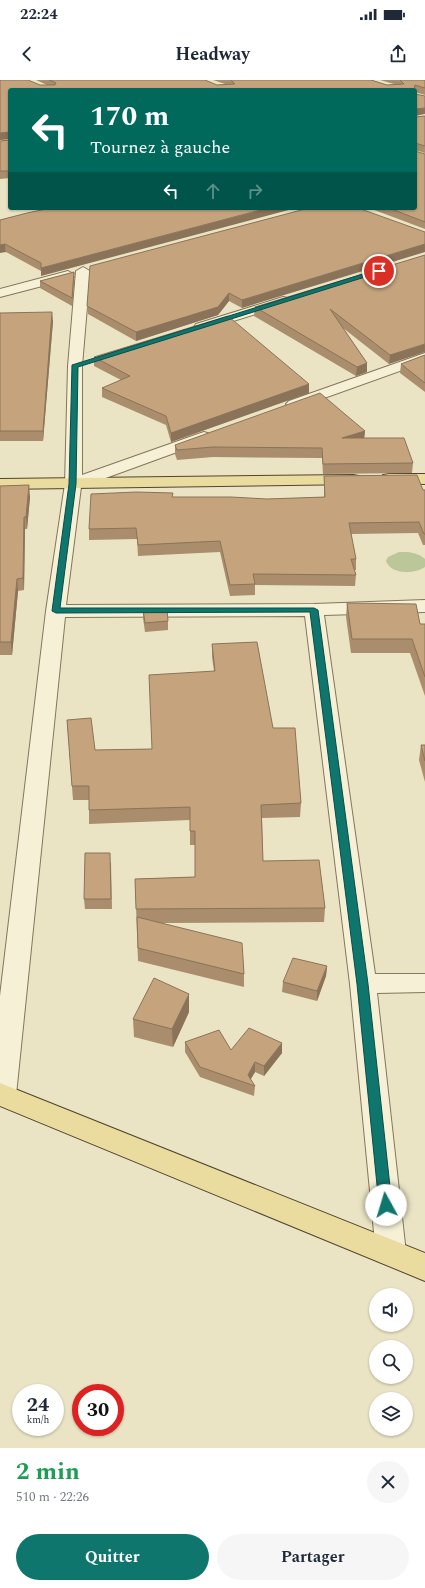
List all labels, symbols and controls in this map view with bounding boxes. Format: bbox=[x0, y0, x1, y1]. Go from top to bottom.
text: 22:24 bbox=[20, 3, 58, 26]
text: Headway bbox=[175, 41, 250, 68]
icon: back bbox=[16, 43, 38, 65]
icon: share bbox=[387, 43, 409, 65]
text: 170 m bbox=[90, 95, 169, 138]
icon: left bbox=[24, 104, 76, 156]
text: Tournez à gauche bbox=[90, 134, 230, 161]
icon: left bbox=[160, 180, 182, 202]
icon: ahead bbox=[202, 180, 224, 202]
icon: right bbox=[244, 180, 266, 202]
pin bbox=[362, 254, 396, 288]
icon: arrive bbox=[368, 260, 390, 282]
position arrow bbox=[365, 1184, 407, 1226]
map controls bbox=[369, 1288, 413, 1436]
button: sound bbox=[369, 1288, 413, 1332]
button: search bbox=[369, 1340, 413, 1384]
speed limit sign: 30 bbox=[72, 1384, 124, 1436]
text: 24 bbox=[27, 1390, 49, 1420]
button: layers bbox=[369, 1392, 413, 1436]
text: km/h bbox=[27, 1412, 49, 1428]
text: 2 min bbox=[16, 1454, 80, 1490]
button: close bbox=[367, 1461, 409, 1503]
text: 510 m · 22:26 bbox=[16, 1487, 89, 1507]
button: Quitter bbox=[16, 1534, 209, 1580]
button: Partager bbox=[217, 1534, 409, 1580]

